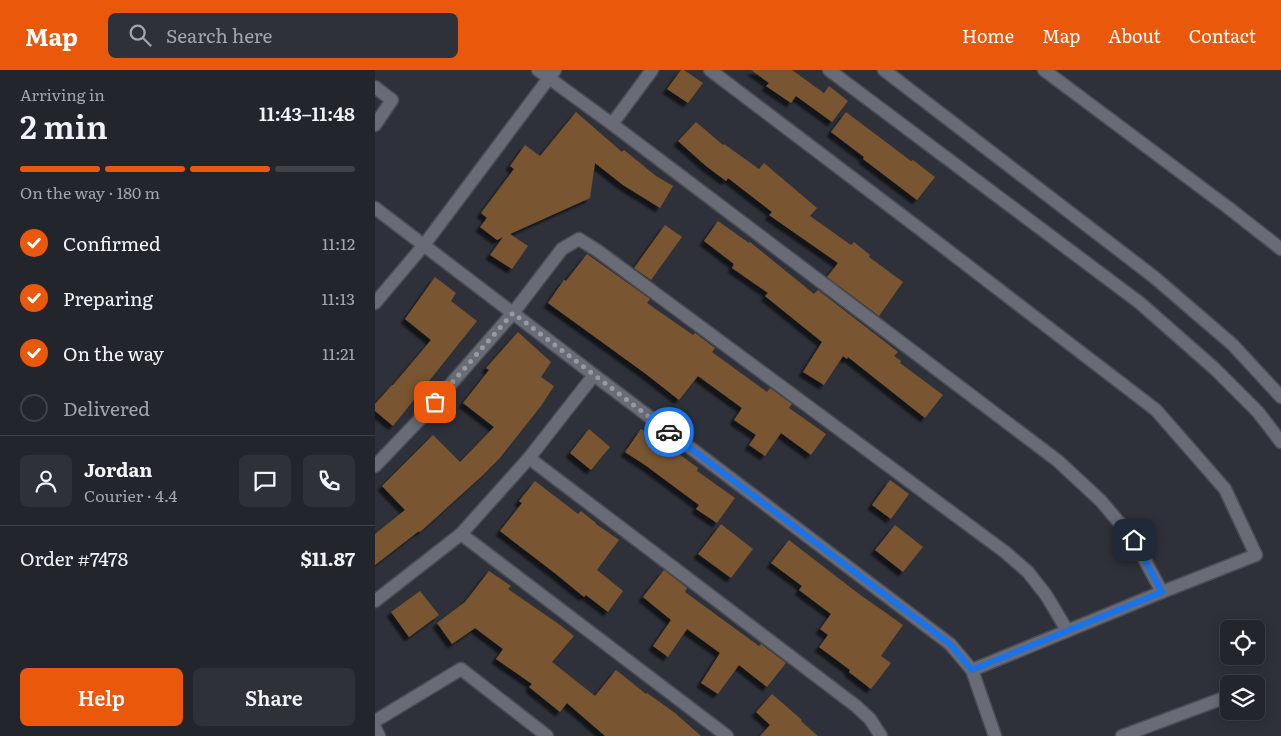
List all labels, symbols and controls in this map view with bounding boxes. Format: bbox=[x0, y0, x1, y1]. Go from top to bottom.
search box bbox=[108, 13, 458, 58]
text: Map bbox=[25, 18, 78, 53]
icon: search bbox=[126, 21, 154, 49]
text: Search here bbox=[166, 21, 272, 49]
text: Home bbox=[962, 22, 1014, 49]
text: Map bbox=[1042, 22, 1080, 49]
text: About bbox=[1108, 22, 1161, 49]
text: Contact bbox=[1189, 22, 1256, 49]
text: Arriving in bbox=[20, 82, 105, 106]
text: 11:43–11:48 bbox=[259, 99, 355, 127]
text: 2 min bbox=[20, 101, 108, 149]
text: On the way · 180 m bbox=[20, 180, 160, 204]
icon: check bbox=[20, 229, 48, 257]
text: Confirmed bbox=[63, 229, 161, 257]
text: 11:12 bbox=[322, 231, 355, 255]
icon: check bbox=[20, 284, 48, 312]
text: Preparing bbox=[63, 284, 153, 312]
text: 11:13 bbox=[321, 286, 355, 310]
icon: check bbox=[20, 339, 48, 367]
text: On the way bbox=[63, 339, 164, 367]
text: 11:21 bbox=[322, 341, 355, 365]
pin bbox=[414, 381, 456, 423]
icon: bag bbox=[421, 388, 449, 416]
text: Delivered bbox=[63, 394, 150, 422]
courier bbox=[644, 407, 694, 457]
icon: car bbox=[655, 418, 683, 446]
button: person bbox=[20, 455, 72, 507]
text: Jordan bbox=[84, 455, 153, 483]
button: chat bbox=[239, 455, 291, 507]
button: phone bbox=[303, 455, 355, 507]
text: Courier · 4.4 bbox=[84, 483, 177, 507]
pin bbox=[1113, 519, 1155, 561]
icon: home bbox=[1120, 526, 1148, 554]
text: Order #7478 bbox=[20, 544, 128, 572]
text: $11.87 bbox=[301, 544, 355, 572]
map controls bbox=[1220, 620, 1265, 720]
button: locate bbox=[1220, 620, 1265, 665]
button: Help bbox=[20, 668, 183, 726]
button: Share bbox=[193, 668, 355, 726]
button: layers bbox=[1220, 675, 1265, 720]

